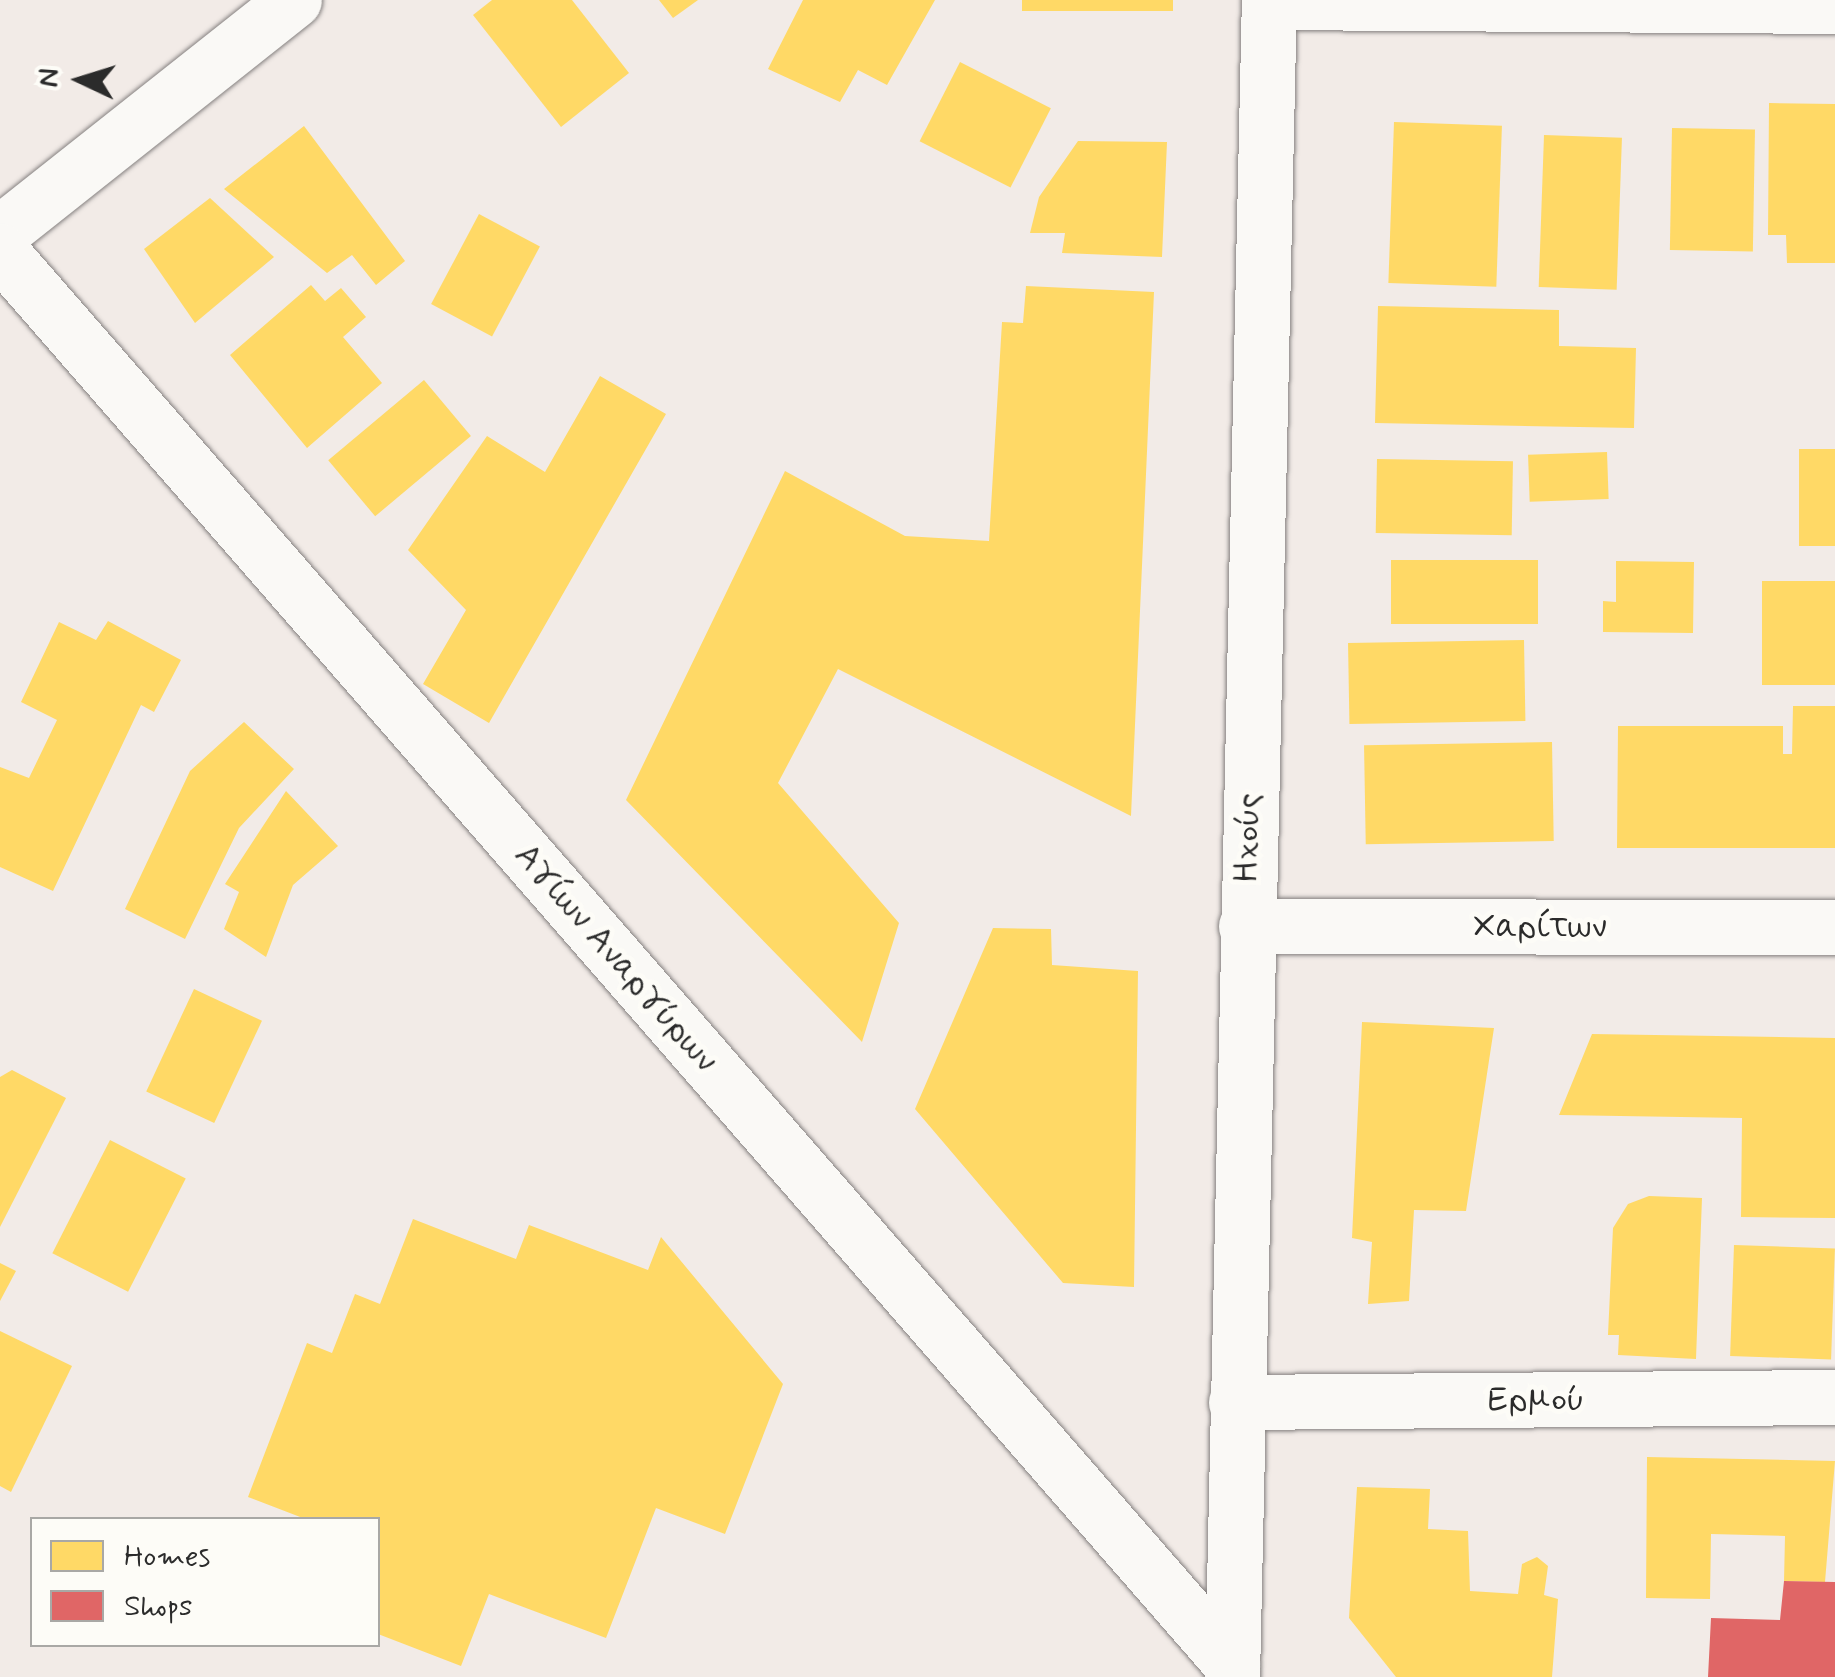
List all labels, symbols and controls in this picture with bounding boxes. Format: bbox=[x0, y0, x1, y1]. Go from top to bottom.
north arrow bbox=[30, 30, 130, 130]
text: N bbox=[30, 67, 69, 88]
street label: Ηχούς bbox=[1226, 793, 1270, 883]
street label: Αγίων Αναργύρων bbox=[505, 835, 727, 1081]
street label: Χαρίτων bbox=[1473, 906, 1607, 948]
street label: Ερμού bbox=[1488, 1379, 1584, 1421]
legend bbox=[30, 1517, 380, 1647]
text: Homes bbox=[124, 1537, 210, 1576]
text: Shops bbox=[124, 1587, 192, 1626]

